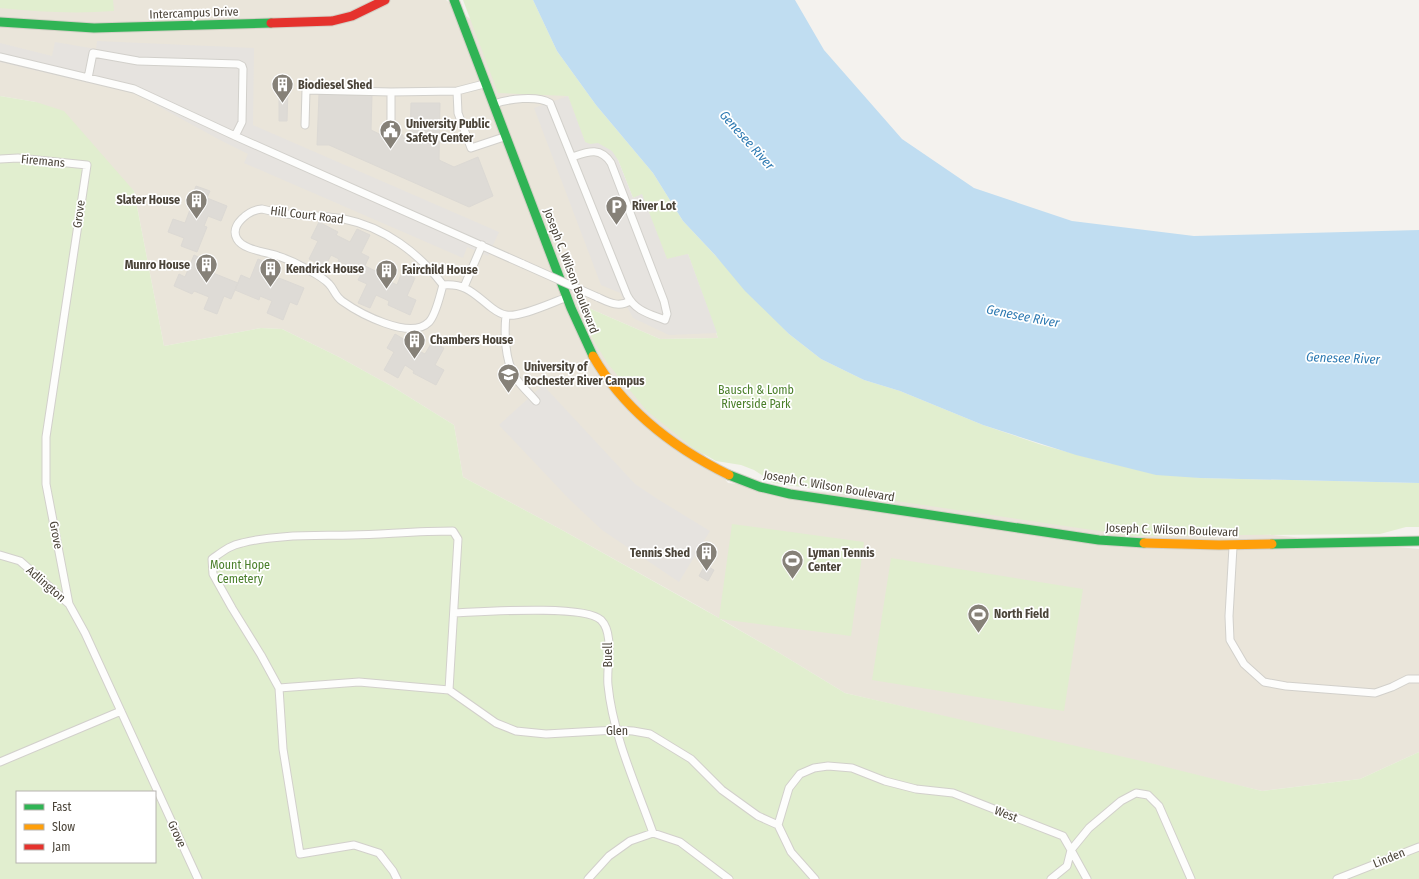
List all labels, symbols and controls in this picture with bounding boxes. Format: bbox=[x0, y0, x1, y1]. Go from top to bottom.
street label: Intercampus Drive bbox=[149, 4, 239, 22]
building icon: Biodiesel Shed bbox=[270, 72, 296, 105]
place label: Biodiesel Shed bbox=[298, 78, 372, 92]
water label: Genesee River bbox=[717, 107, 778, 173]
place label: University Public Safety Center bbox=[406, 117, 491, 145]
public building icon: University Public Safety Center bbox=[378, 118, 404, 151]
street label: Firemans bbox=[20, 152, 66, 170]
building icon: Slater House bbox=[183, 187, 209, 220]
place label: Slater House bbox=[116, 193, 180, 207]
parking icon: River Lot bbox=[603, 193, 629, 226]
street label: Grove bbox=[70, 199, 88, 229]
place label: River Lot bbox=[632, 199, 677, 213]
street label: Hill Court Road bbox=[270, 204, 344, 226]
street label: Joseph C. Wilson Boulevard bbox=[541, 206, 601, 336]
building icon: Munro House bbox=[193, 252, 219, 285]
building icon: Kendrick House bbox=[257, 256, 283, 289]
building icon: Fairchild House bbox=[374, 257, 400, 290]
place label: Munro House bbox=[125, 258, 190, 272]
place label: Kendrick House bbox=[286, 262, 364, 276]
place label: Fairchild House bbox=[402, 263, 478, 277]
water label: Genesee River bbox=[985, 302, 1061, 331]
building icon: Chambers House bbox=[401, 327, 427, 360]
place label: Chambers House bbox=[430, 333, 513, 347]
water label: Genesee River bbox=[1306, 349, 1381, 367]
place label: University of Rochester River Campus bbox=[524, 360, 645, 388]
school or university icon: University of Rochester River Campus bbox=[495, 361, 521, 394]
park label: Bausch & Lomb Riverside Park bbox=[718, 383, 794, 411]
street label: Joseph C. Wilson Boulevard bbox=[762, 468, 896, 504]
street label: Grove bbox=[46, 520, 66, 550]
street label: Joseph C. Wilson Boulevard bbox=[1105, 521, 1239, 539]
building icon: Tennis Shed bbox=[693, 540, 719, 573]
place label: Tennis Shed bbox=[630, 546, 690, 560]
place label: Lyman Tennis Center bbox=[808, 546, 875, 574]
sports icon: Lyman Tennis Center bbox=[779, 547, 805, 580]
park label: Mount Hope Cemetery bbox=[210, 558, 270, 586]
street label: Adlington bbox=[24, 563, 68, 605]
sports icon: North Field bbox=[965, 601, 991, 634]
place label: North Field bbox=[994, 607, 1049, 621]
street label: Buell bbox=[601, 642, 615, 668]
street label: Glen bbox=[606, 724, 628, 738]
legend bbox=[16, 791, 156, 863]
text: Fast bbox=[52, 800, 71, 814]
street label: West bbox=[992, 803, 1020, 825]
street label: Grove bbox=[165, 818, 189, 850]
text: Slow bbox=[52, 820, 75, 834]
text: Jam bbox=[52, 840, 70, 854]
street label: Linden bbox=[1371, 845, 1407, 871]

